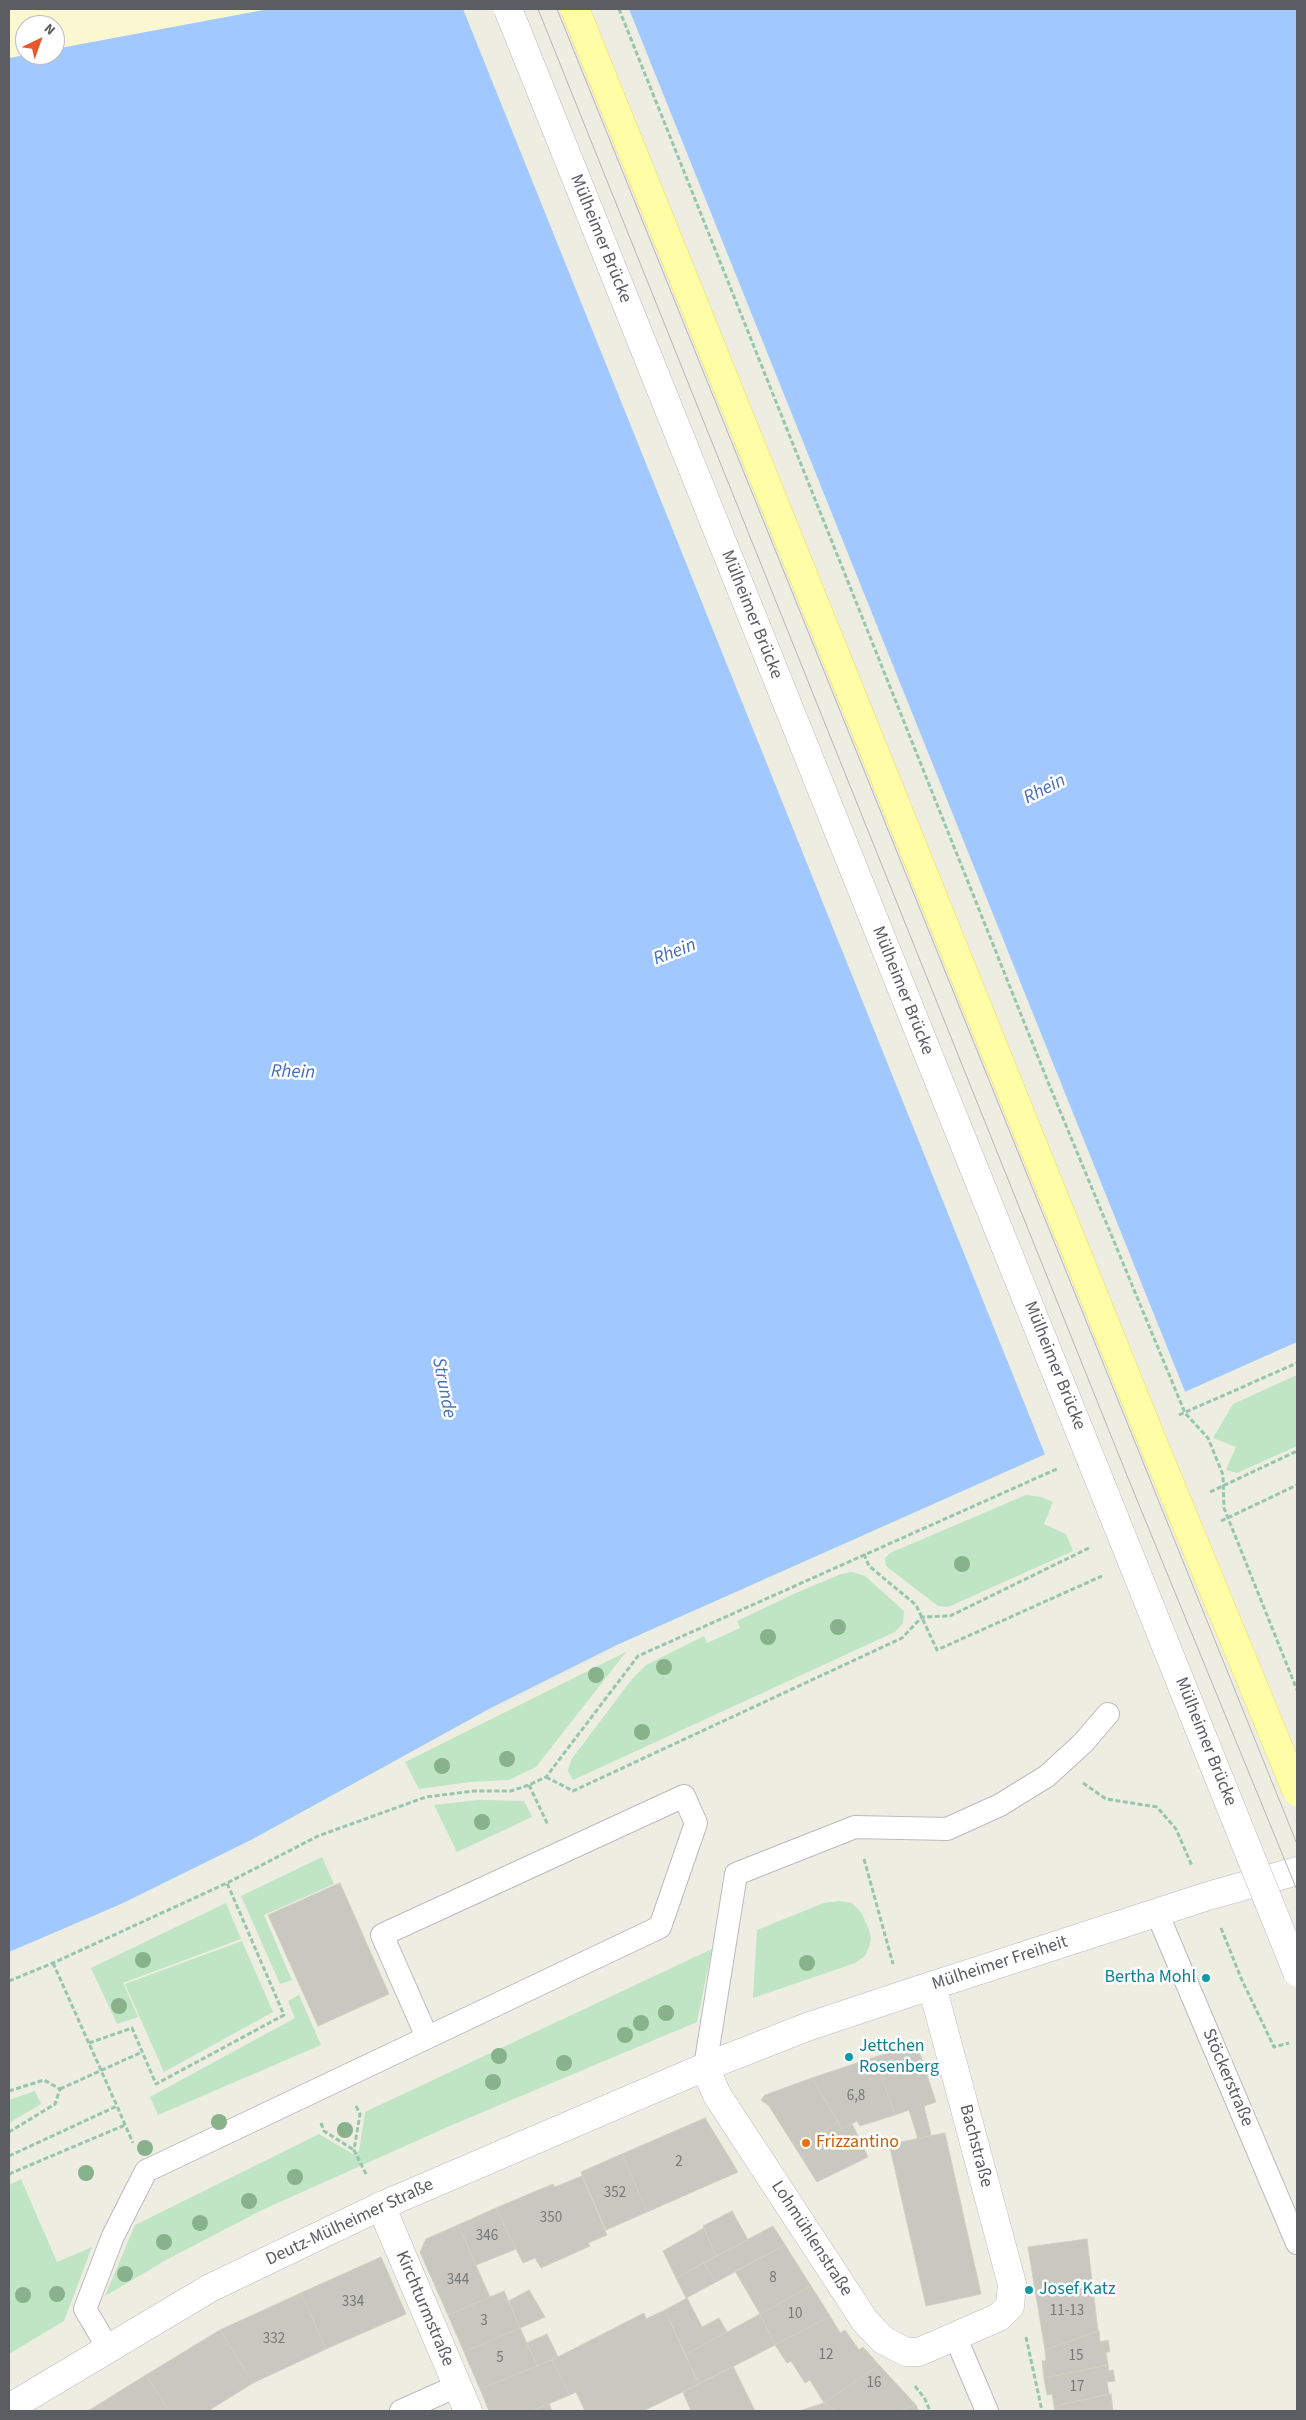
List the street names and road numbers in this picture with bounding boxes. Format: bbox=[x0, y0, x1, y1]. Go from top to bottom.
street label: Mülheimer Brücke bbox=[564, 172, 636, 306]
street label: Mülheimer Brücke bbox=[715, 548, 787, 682]
street label: Mülheimer Brücke bbox=[866, 924, 938, 1058]
street label: Mülheimer Brücke bbox=[1018, 1299, 1090, 1433]
street label: Mülheimer Brücke bbox=[1169, 1675, 1241, 1809]
street label: Mülheimer Freiheit bbox=[929, 1932, 1071, 1996]
street label: Stöckerstraße bbox=[1197, 2026, 1257, 2130]
street label: Bachstraße bbox=[954, 2102, 996, 2190]
street label: Deutz-Mülheimer Straße bbox=[263, 2175, 437, 2271]
street label: Lohmühlenstraße bbox=[766, 2177, 856, 2301]
street label: Kirchturmstraße bbox=[390, 2248, 458, 2370]

